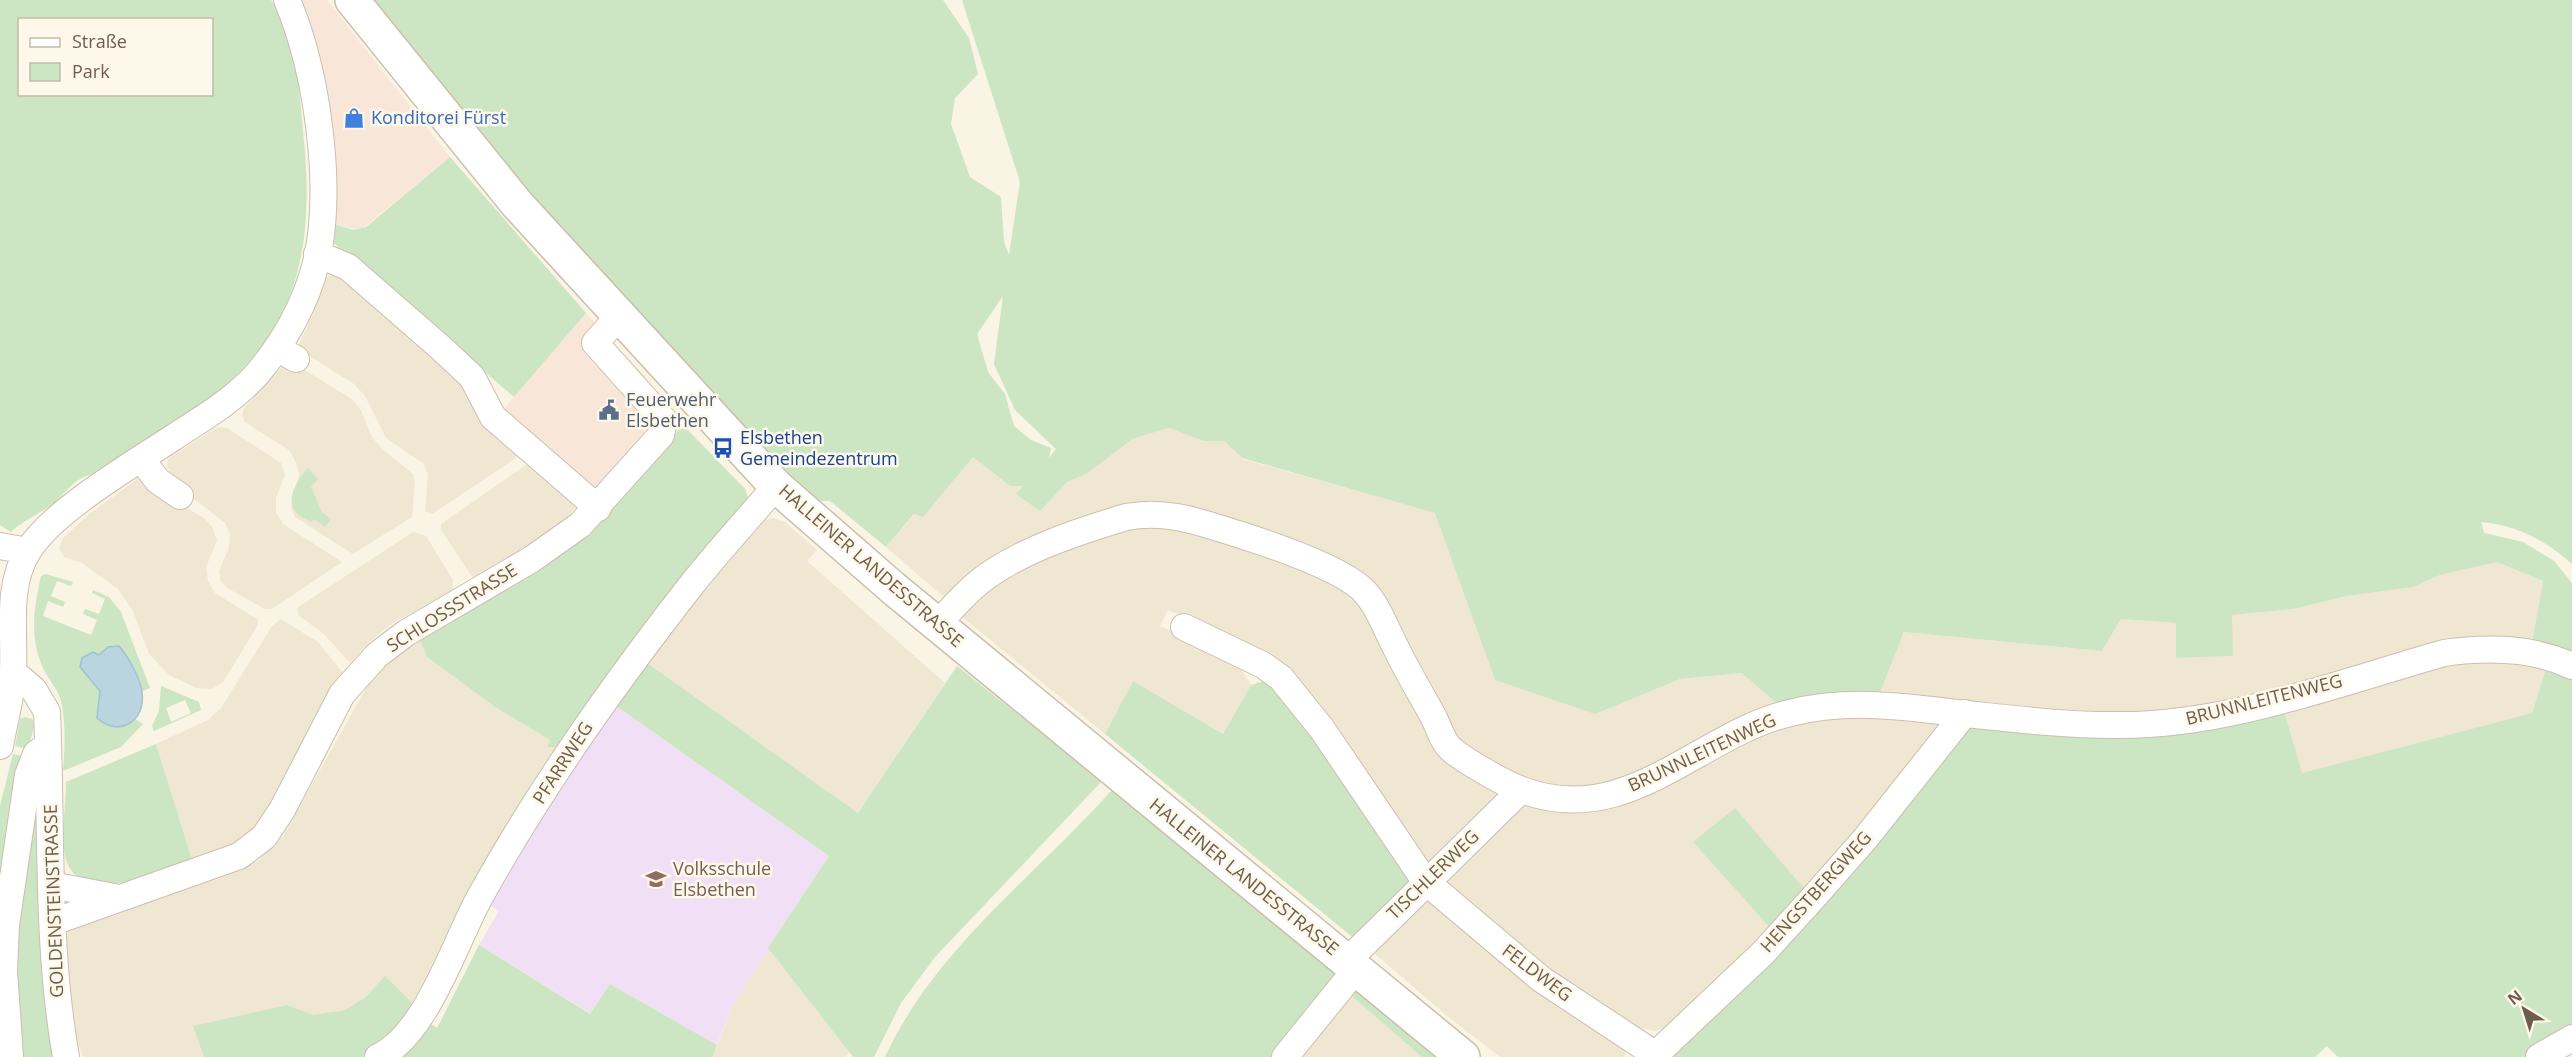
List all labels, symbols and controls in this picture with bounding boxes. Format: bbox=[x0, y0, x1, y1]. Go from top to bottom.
legend bbox=[18, 18, 213, 96]
text: Straße bbox=[72, 29, 127, 53]
text: Park bbox=[72, 59, 110, 83]
place label: Konditorei Fürst bbox=[371, 105, 506, 129]
shop icon: Konditorei Fürst bbox=[342, 106, 366, 130]
place label: Feuerwehr Elsbethen bbox=[626, 387, 717, 432]
public building icon: Feuerwehr Elsbethen bbox=[597, 398, 621, 422]
place label: Elsbethen Gemeindezentrum bbox=[740, 425, 898, 470]
bus stop icon: Elsbethen Gemeindezentrum bbox=[711, 436, 735, 460]
street label: HALLEINER LANDESSTRASSE bbox=[774, 478, 969, 652]
street label: SCHLOSSSTRASSE bbox=[382, 557, 521, 657]
street label: BRUNNLEITENWEG bbox=[2183, 668, 2345, 730]
street label: BRUNNLEITENWEG bbox=[1624, 707, 1779, 797]
street label: PFARRWEG bbox=[527, 717, 598, 808]
street label: HALLEINER LANDESSTRASSE bbox=[1145, 792, 1344, 960]
street label: GOLDENSTEINSTRASSE bbox=[38, 804, 68, 998]
street label: TISCHLERWEG bbox=[1381, 824, 1484, 924]
street label: HENGSTBERGWEG bbox=[1754, 826, 1876, 957]
place label: Volksschule Elsbethen bbox=[673, 856, 771, 901]
school or university icon: Volksschule Elsbethen bbox=[644, 867, 668, 891]
street label: FELDWEG bbox=[1498, 938, 1577, 1006]
north arrow bbox=[2494, 979, 2554, 1039]
text: N bbox=[2503, 985, 2527, 1010]

